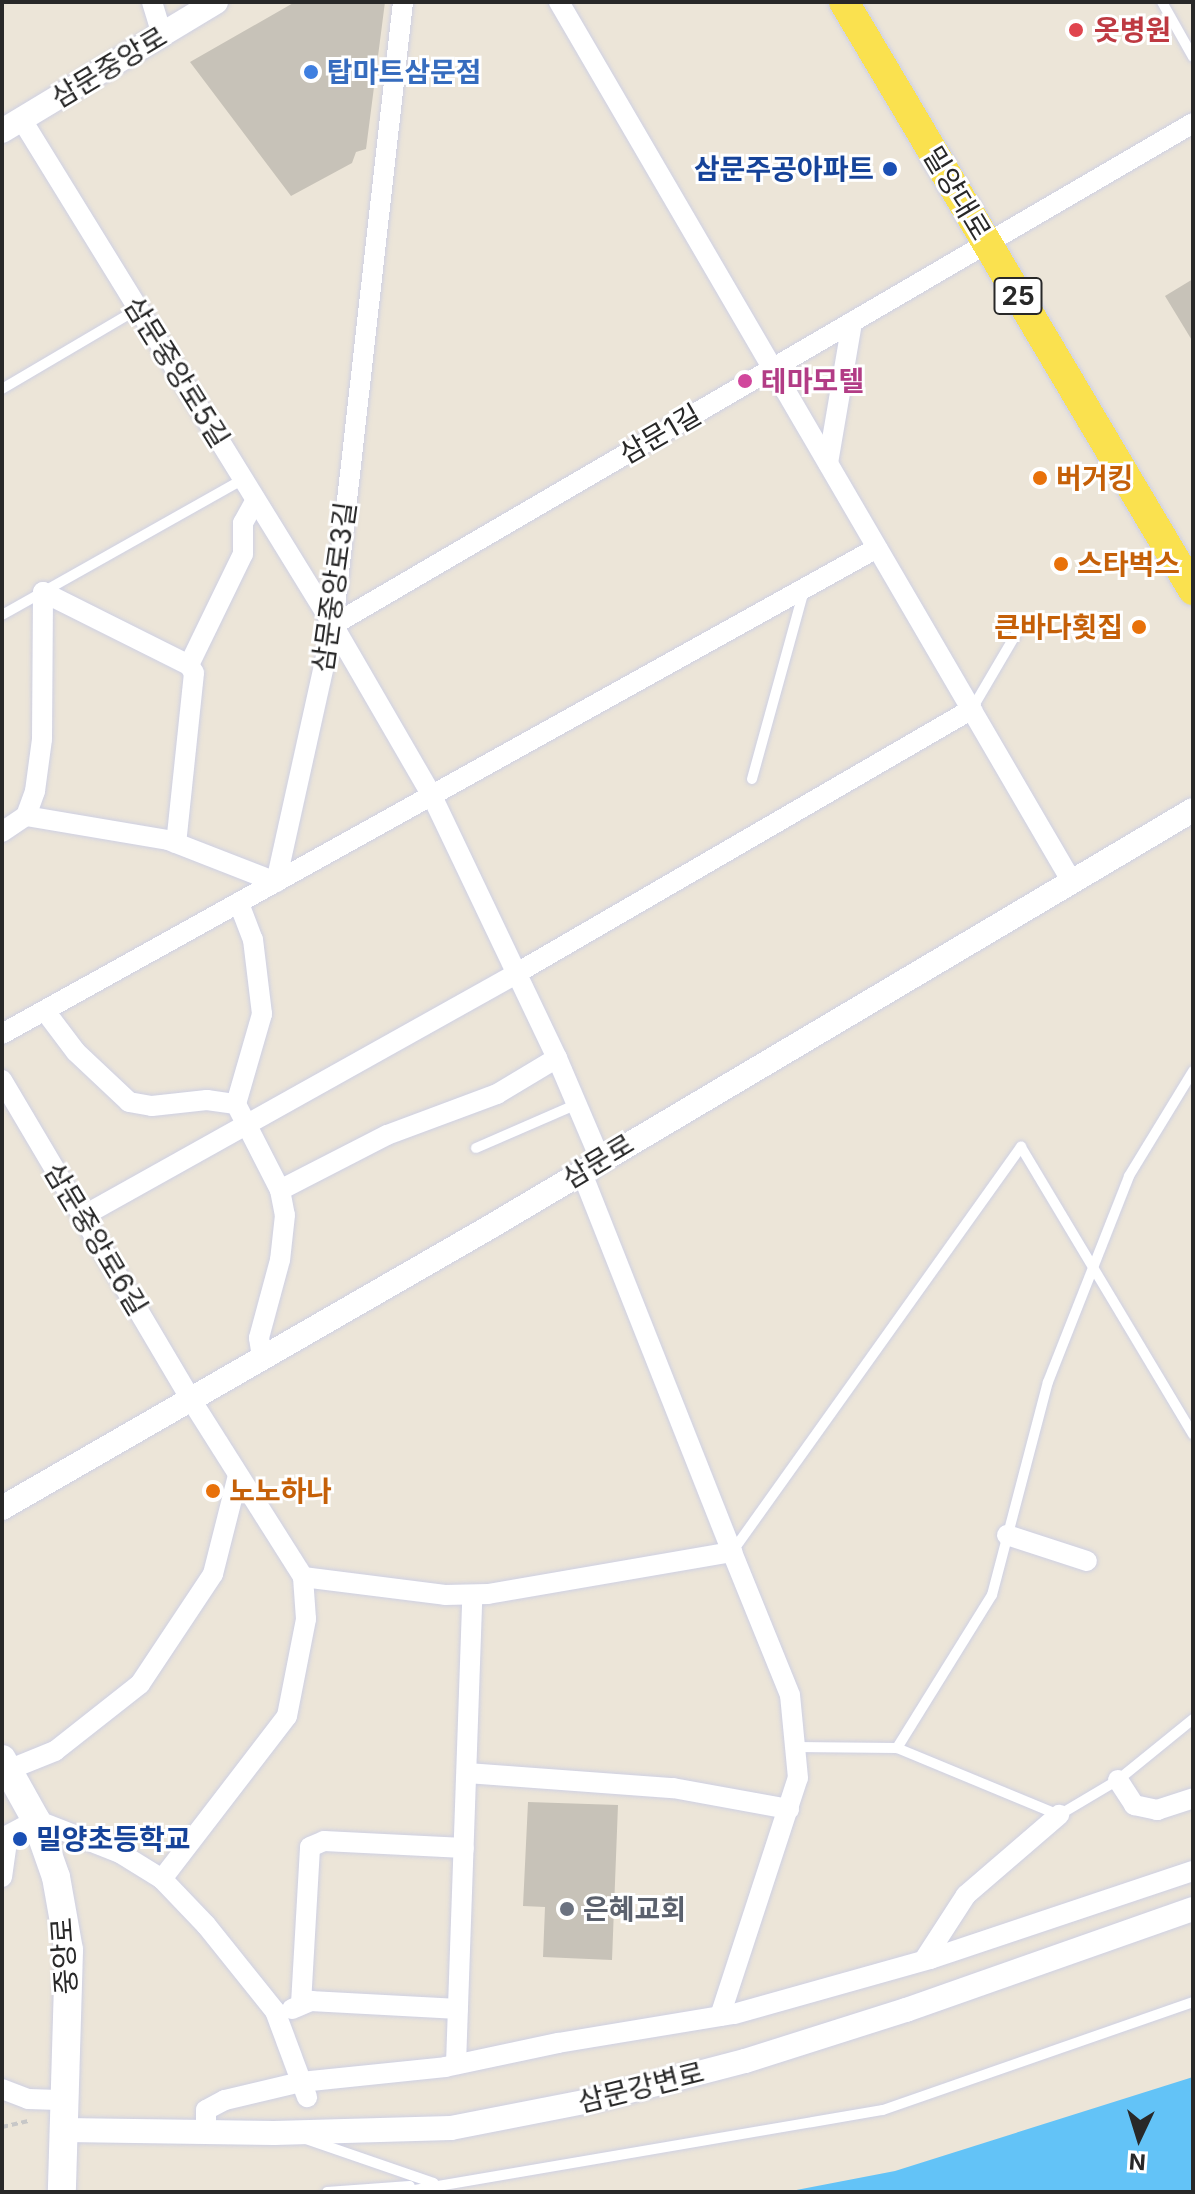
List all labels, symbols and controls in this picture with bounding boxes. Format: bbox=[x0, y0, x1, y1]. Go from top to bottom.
place label: 옷병원 bbox=[1094, 13, 1171, 47]
street label: 삼문중앙로 bbox=[45, 19, 173, 115]
marker: 옷병원 bbox=[1065, 19, 1087, 41]
place label: 탑마트삼문점 bbox=[327, 55, 482, 89]
marker: 탑마트삼문점 bbox=[302, 63, 320, 81]
street label: 밀양대로 bbox=[916, 140, 998, 246]
place label: 삼문주공아파트 bbox=[694, 152, 874, 186]
marker: 삼문주공아파트 bbox=[881, 160, 899, 178]
road number: 25 bbox=[992, 274, 1044, 318]
street label: 삼문중앙로5길 bbox=[117, 290, 237, 454]
place label: 테마모텔 bbox=[761, 364, 864, 398]
marker: 테마모텔 bbox=[736, 372, 754, 390]
street label: 삼문1길 bbox=[613, 397, 707, 471]
place label: 버거킹 bbox=[1056, 461, 1133, 495]
marker: 버거킹 bbox=[1031, 469, 1049, 487]
street label: 삼문중앙로3길 bbox=[305, 500, 363, 674]
place label: 스타벅스 bbox=[1077, 547, 1180, 581]
marker: 스타벅스 bbox=[1052, 555, 1070, 573]
place label: 큰바다횟집 bbox=[994, 610, 1123, 644]
marker: 큰바다횟집 bbox=[1130, 618, 1148, 636]
street label: 삼문로 bbox=[556, 1127, 640, 1195]
street label: 삼문중앙로6길 bbox=[37, 1157, 155, 1321]
place label: 노노하나 bbox=[229, 1474, 332, 1508]
marker: 노노하나 bbox=[204, 1482, 222, 1500]
place label: 밀양초등학교 bbox=[36, 1822, 191, 1856]
marker: 밀양초등학교 bbox=[11, 1830, 29, 1848]
place label: 은혜교회 bbox=[583, 1892, 686, 1926]
marker: 은혜교회 bbox=[558, 1900, 576, 1918]
street label: 중앙로 bbox=[45, 1916, 83, 1996]
street label: 삼문강변로 bbox=[574, 2055, 708, 2119]
north arrow bbox=[1099, 2098, 1179, 2178]
text: N bbox=[1128, 2148, 1147, 2175]

